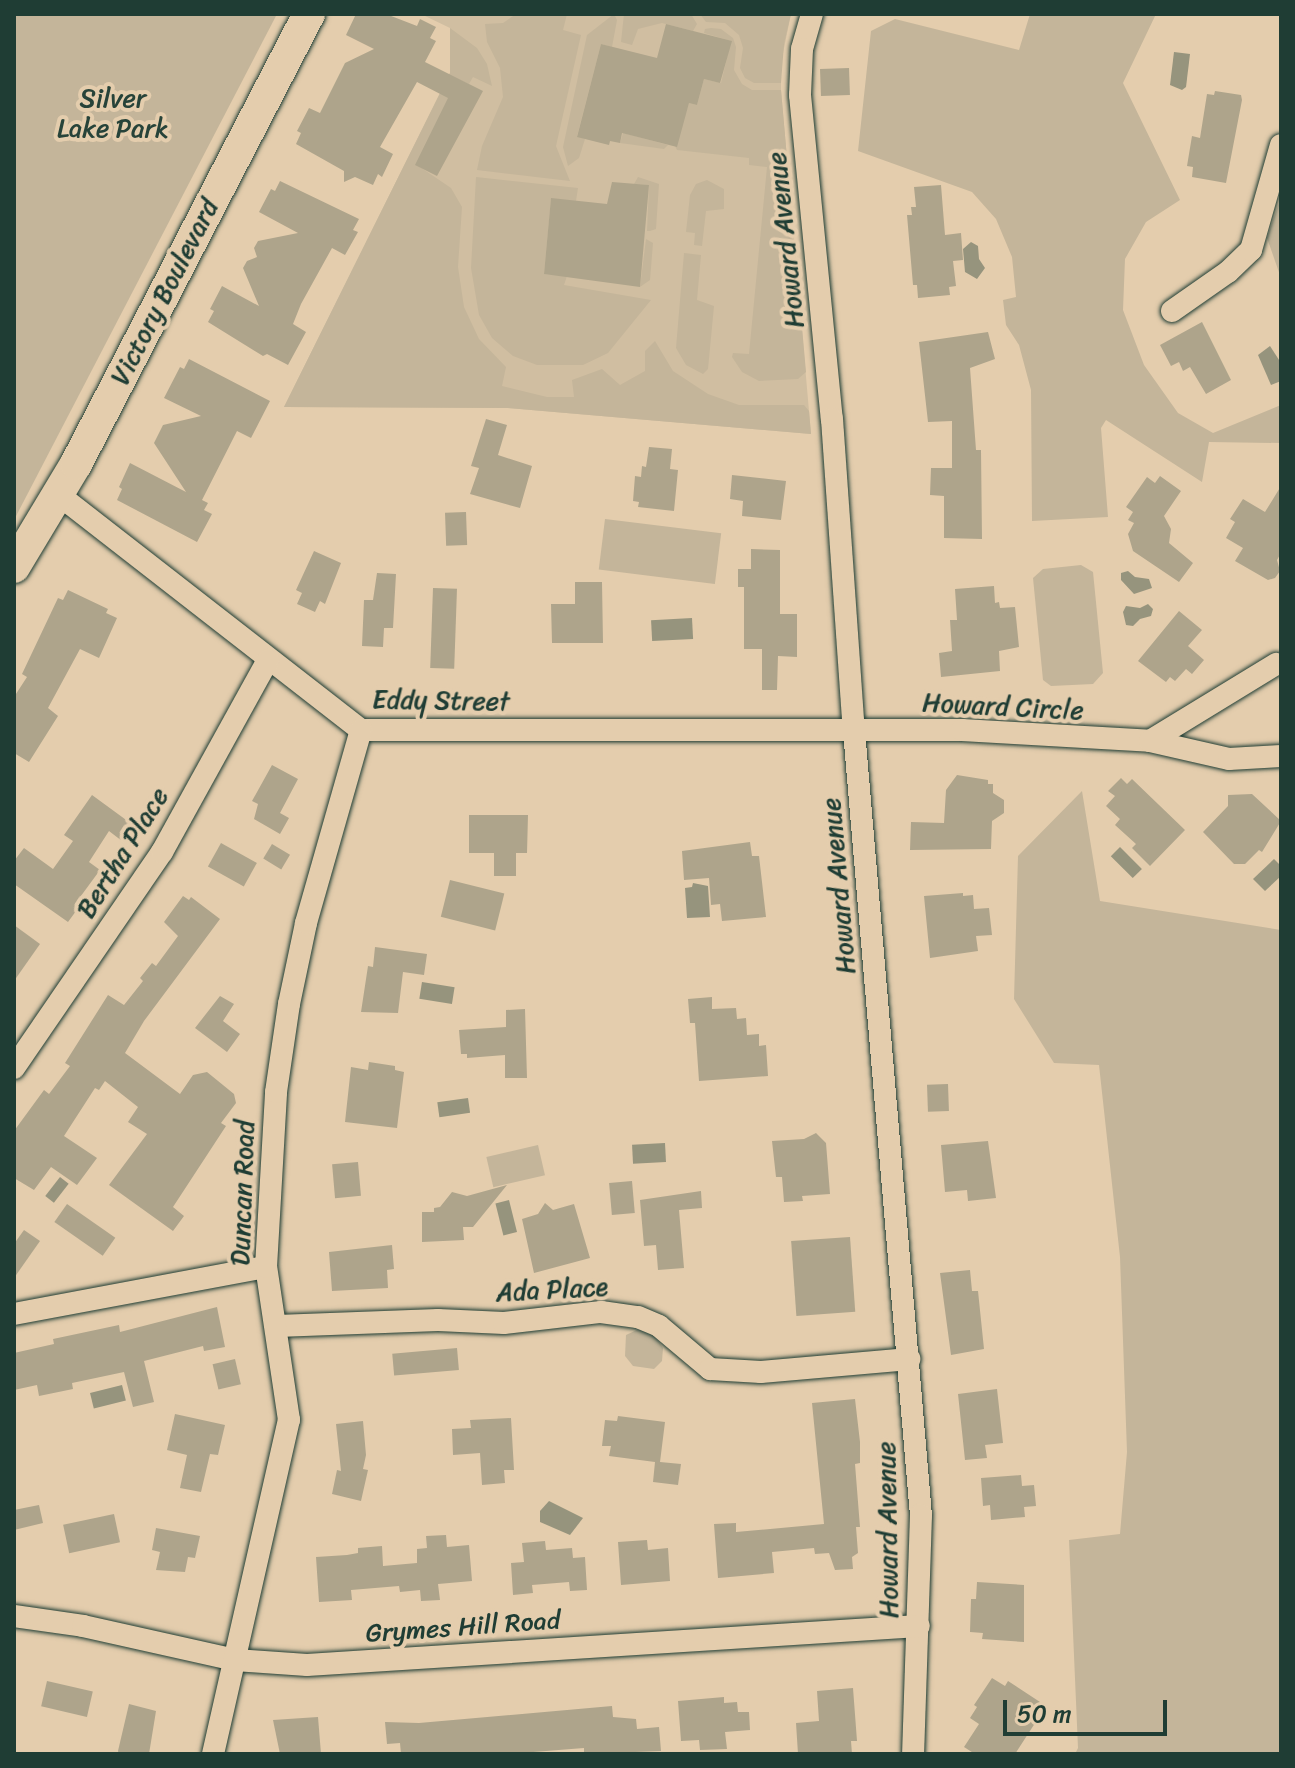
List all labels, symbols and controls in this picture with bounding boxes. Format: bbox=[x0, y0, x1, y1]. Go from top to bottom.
park label: Silver Lake Park bbox=[57, 83, 169, 144]
street label: Howard Avenue bbox=[761, 150, 811, 330]
street label: Victory Boulevard bbox=[105, 194, 225, 390]
street label: Eddy Street bbox=[372, 684, 510, 718]
street label: Howard Circle bbox=[922, 687, 1084, 727]
street label: Bertha Place bbox=[71, 782, 175, 924]
street label: Howard Avenue bbox=[816, 797, 862, 975]
street label: Duncan Road bbox=[225, 1119, 261, 1267]
street label: Ada Place bbox=[495, 1271, 609, 1309]
street label: Howard Avenue bbox=[871, 1441, 905, 1619]
street label: Grymes Hill Road bbox=[364, 1605, 562, 1649]
scale bar bbox=[1007, 1684, 1171, 1734]
text: 50 m bbox=[1017, 1693, 1072, 1735]

